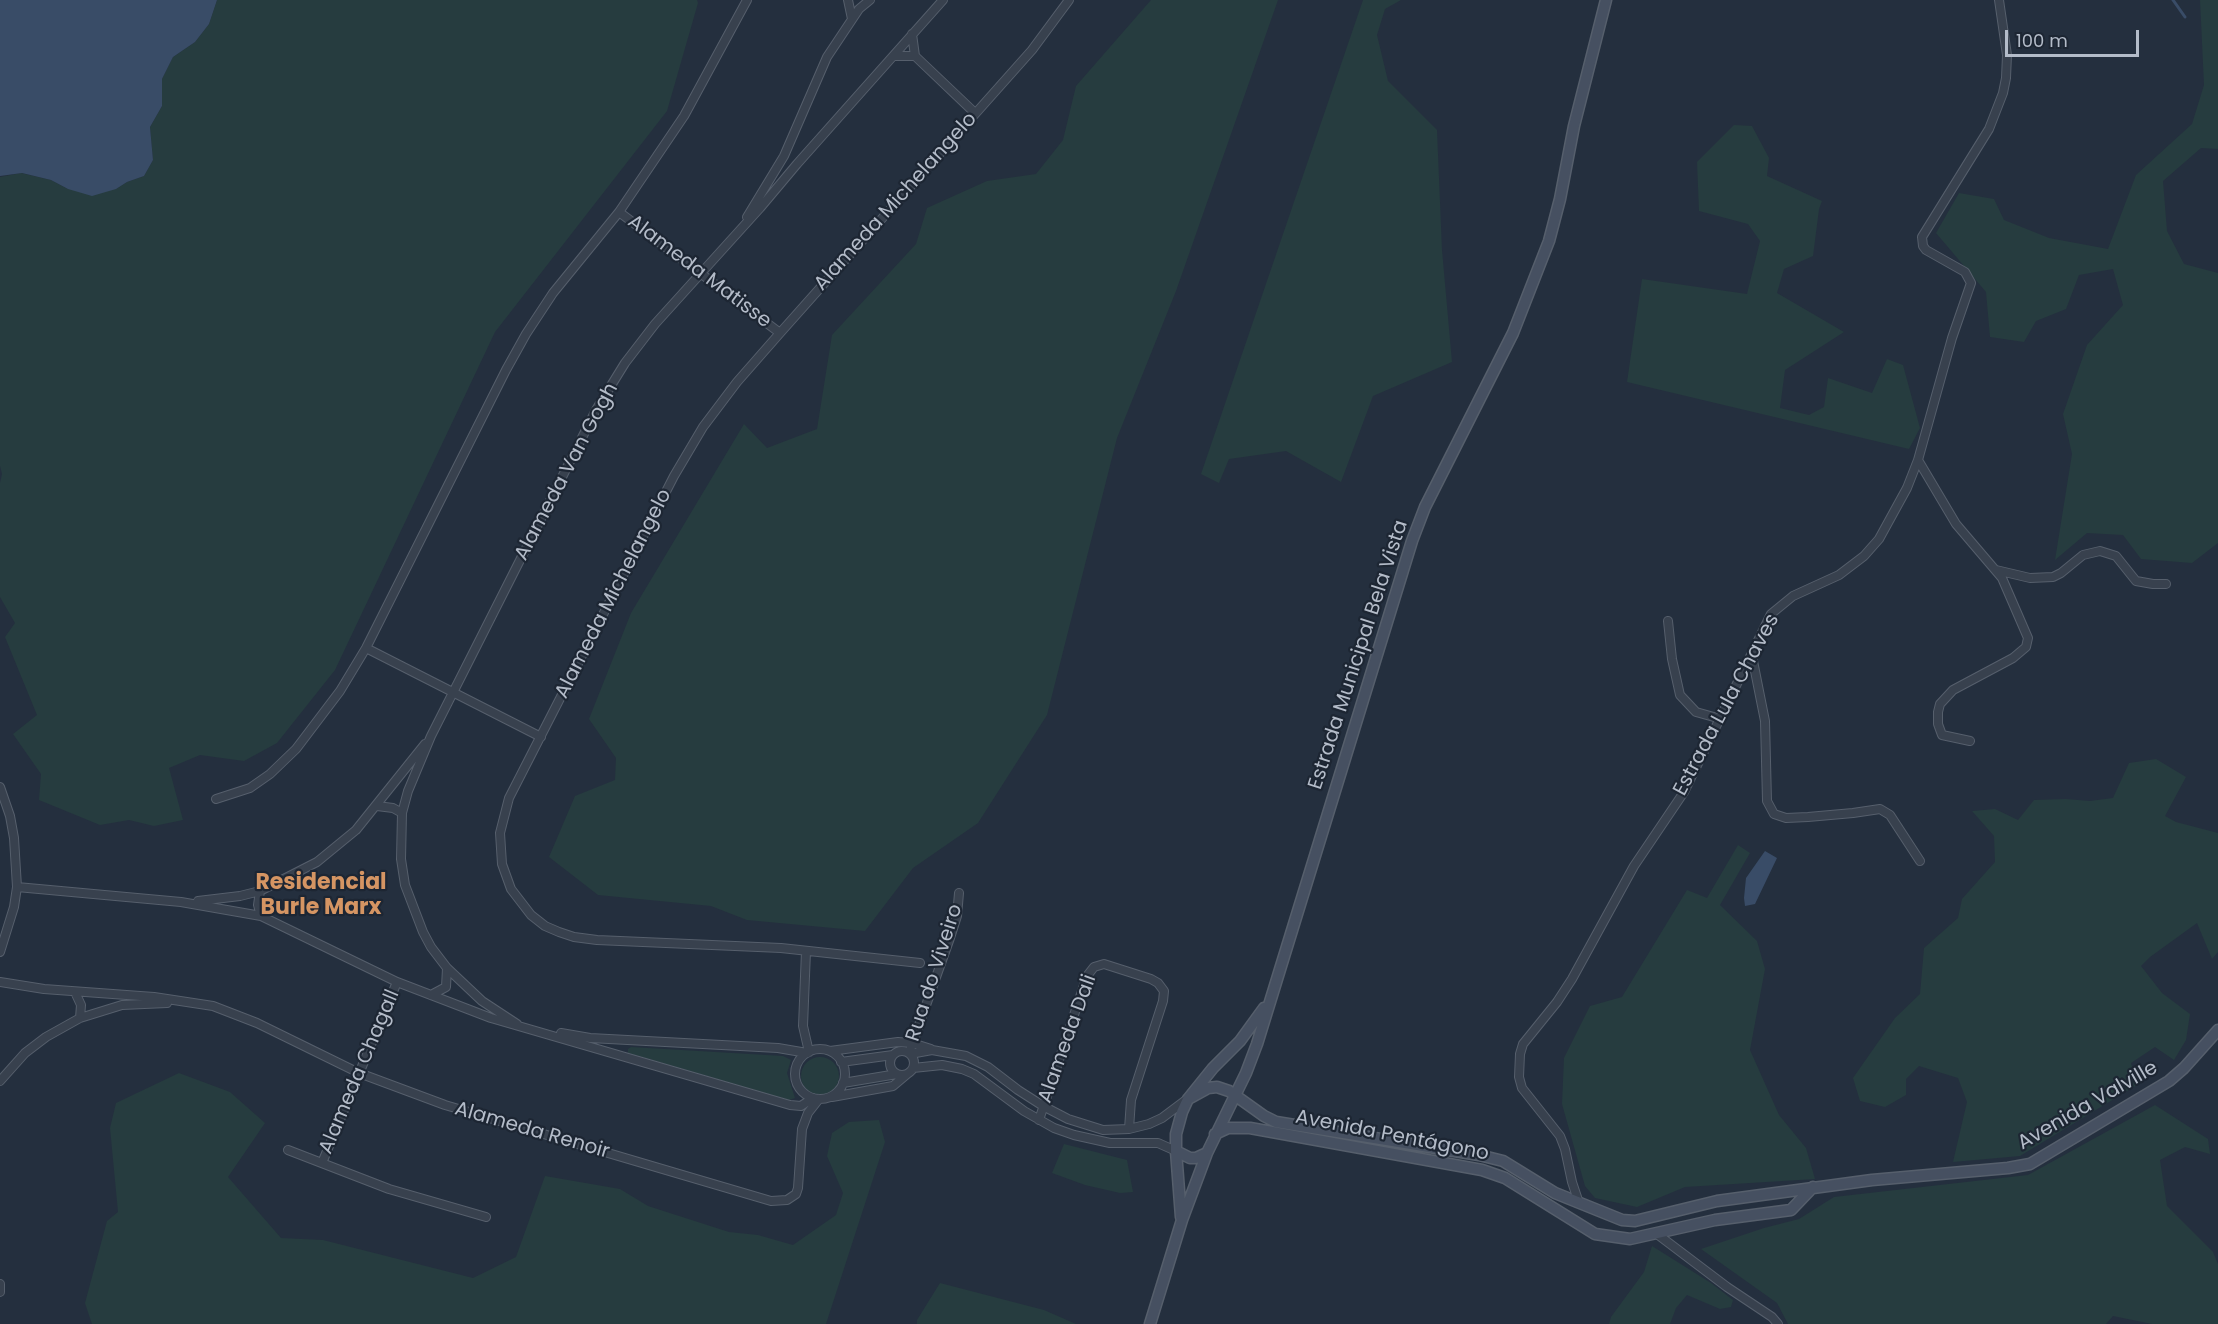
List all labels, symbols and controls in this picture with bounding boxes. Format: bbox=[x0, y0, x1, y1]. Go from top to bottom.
scale bar bbox=[2008, 18, 2142, 56]
text: 100 m bbox=[2016, 28, 2068, 53]
street label: Alameda Michelangelo bbox=[810, 108, 982, 296]
street label: Alameda Matisse bbox=[622, 210, 776, 334]
street label: Alameda Van Gogh bbox=[510, 379, 624, 565]
street label: Alameda Michelangelo bbox=[551, 485, 677, 703]
street label: Estrada Municipal Bela Vista bbox=[1304, 517, 1414, 793]
street label: Estrada Lula Chaves bbox=[1669, 610, 1785, 800]
district label: Residencial Burle Marx bbox=[255, 870, 387, 921]
street label: Rua do Viveiro bbox=[902, 901, 968, 1045]
street label: Alameda Dali bbox=[1034, 972, 1102, 1106]
street label: Alameda Chagall bbox=[315, 986, 405, 1158]
street label: Avenida Valville bbox=[2014, 1056, 2162, 1156]
street label: Alameda Renoir bbox=[452, 1097, 612, 1165]
street label: Avenida Pentágono bbox=[1293, 1105, 1491, 1167]

